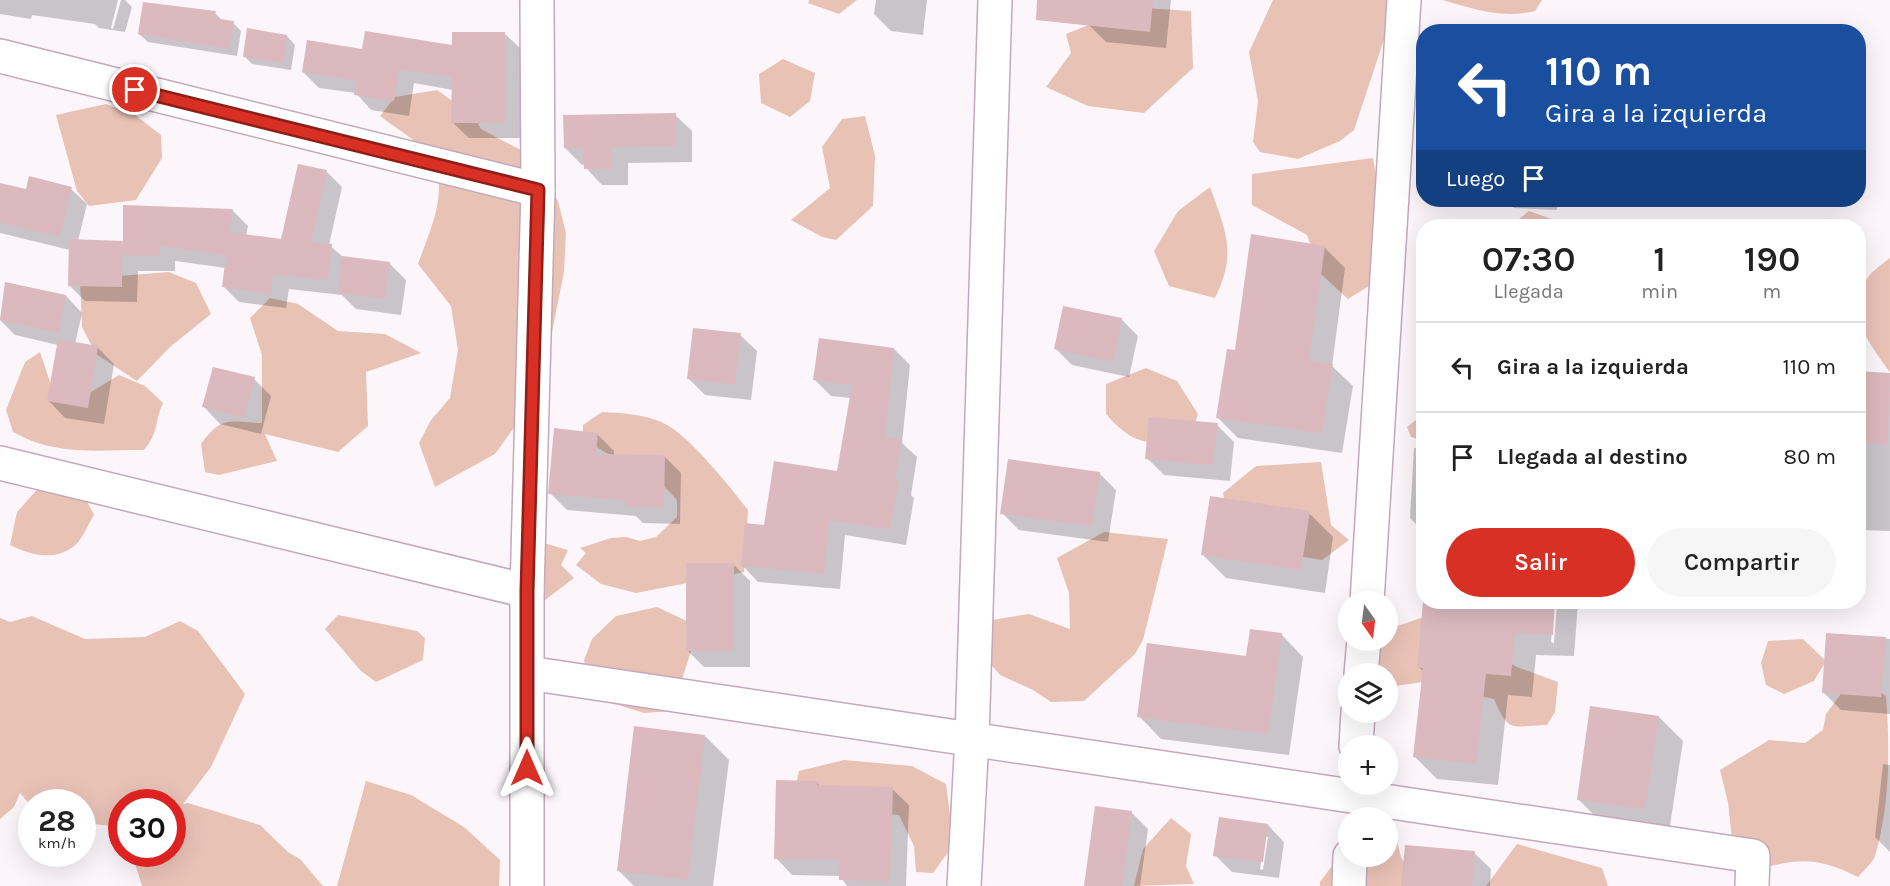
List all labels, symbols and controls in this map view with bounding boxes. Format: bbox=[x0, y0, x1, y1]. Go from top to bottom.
text: 110 m bbox=[1545, 46, 1652, 96]
icon: left bbox=[1446, 48, 1524, 126]
pin bbox=[109, 64, 160, 115]
icon: arrive bbox=[118, 73, 151, 106]
text: Gira a la izquierda bbox=[1545, 97, 1767, 129]
icon: arrive bbox=[1517, 162, 1550, 195]
text: Luego bbox=[1446, 166, 1505, 192]
text: 07:30 bbox=[1482, 238, 1576, 280]
text: 1 bbox=[1653, 238, 1666, 280]
text: 190 bbox=[1744, 238, 1800, 280]
text: Llegada bbox=[1493, 280, 1564, 303]
text: min bbox=[1641, 280, 1678, 303]
text: m bbox=[1763, 280, 1781, 303]
icon: left bbox=[1446, 351, 1479, 384]
text: Gira a la izquierda bbox=[1497, 354, 1689, 380]
text: 110 m bbox=[1783, 354, 1836, 380]
icon: arrive bbox=[1446, 441, 1479, 474]
text: Llegada al destino bbox=[1497, 444, 1688, 470]
text: 80 m bbox=[1784, 444, 1836, 470]
button: Salir bbox=[1446, 528, 1635, 597]
button: Compartir bbox=[1647, 528, 1836, 597]
north arrow bbox=[1338, 591, 1398, 651]
map controls bbox=[1338, 591, 1398, 867]
button: layers bbox=[1338, 663, 1398, 723]
button: + bbox=[1338, 735, 1398, 795]
position arrow bbox=[495, 736, 559, 800]
speed limit sign: 30 bbox=[108, 789, 186, 867]
text: 28 bbox=[38, 803, 76, 839]
button: − bbox=[1338, 807, 1398, 867]
text: km/h bbox=[38, 834, 76, 852]

